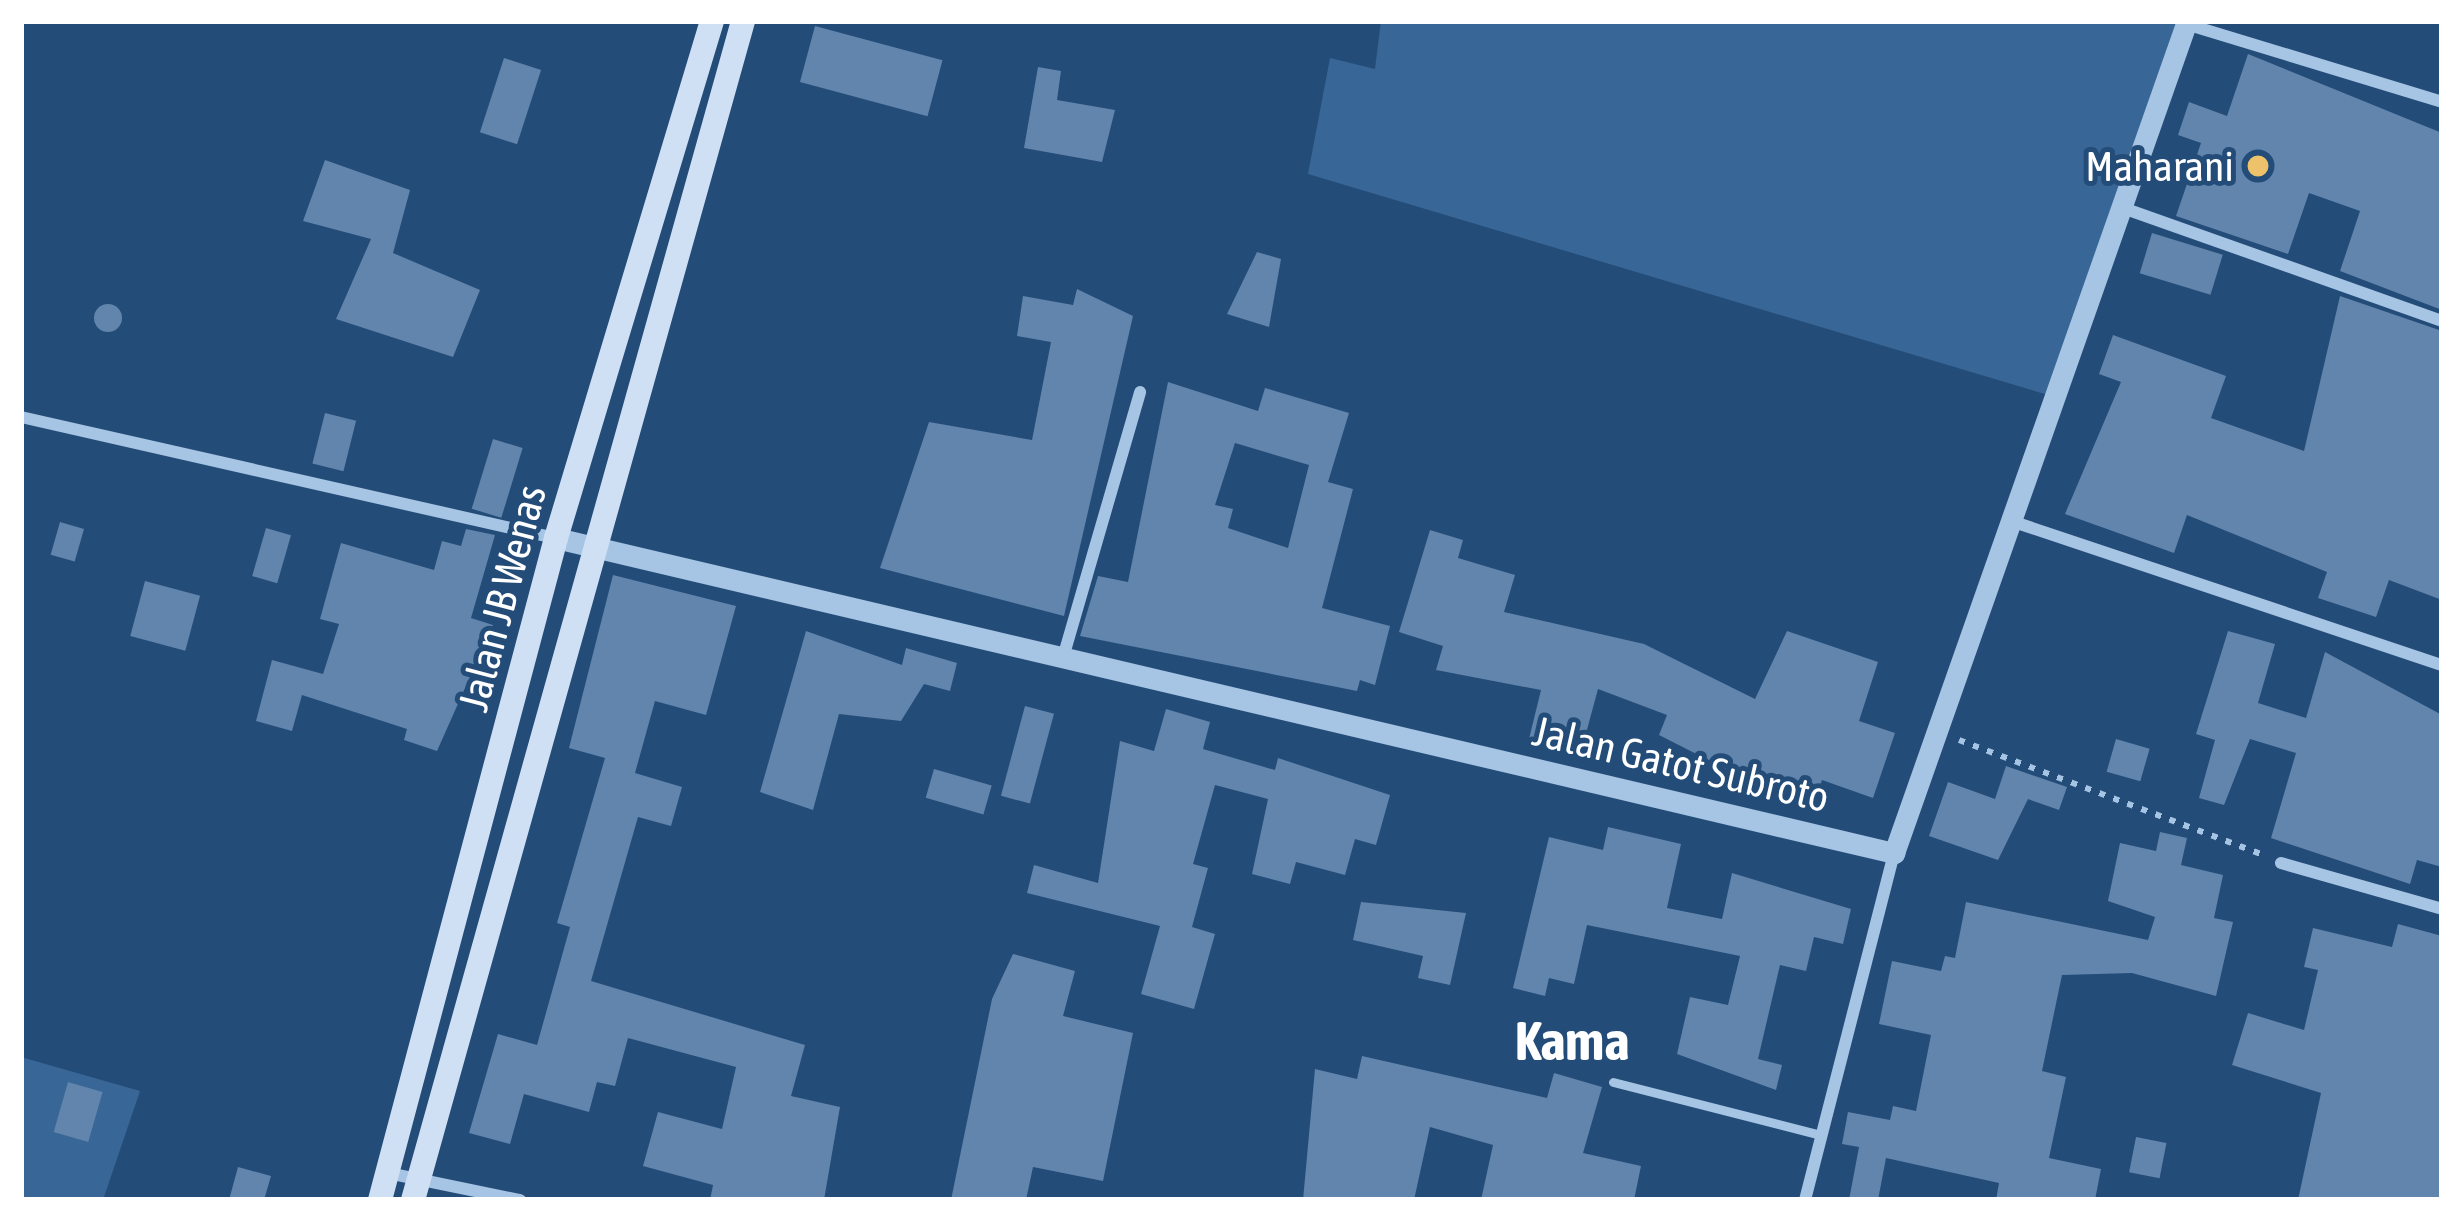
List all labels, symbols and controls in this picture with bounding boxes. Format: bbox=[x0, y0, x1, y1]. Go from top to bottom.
place label: Maharani bbox=[2085, 141, 2234, 191]
marker: Maharani bbox=[2245, 153, 2271, 179]
street label: Jalan JB Wenas bbox=[448, 480, 556, 716]
street label: Jalan Gatot Subroto bbox=[1528, 705, 1834, 823]
district label: Kama bbox=[1515, 1009, 1629, 1073]

